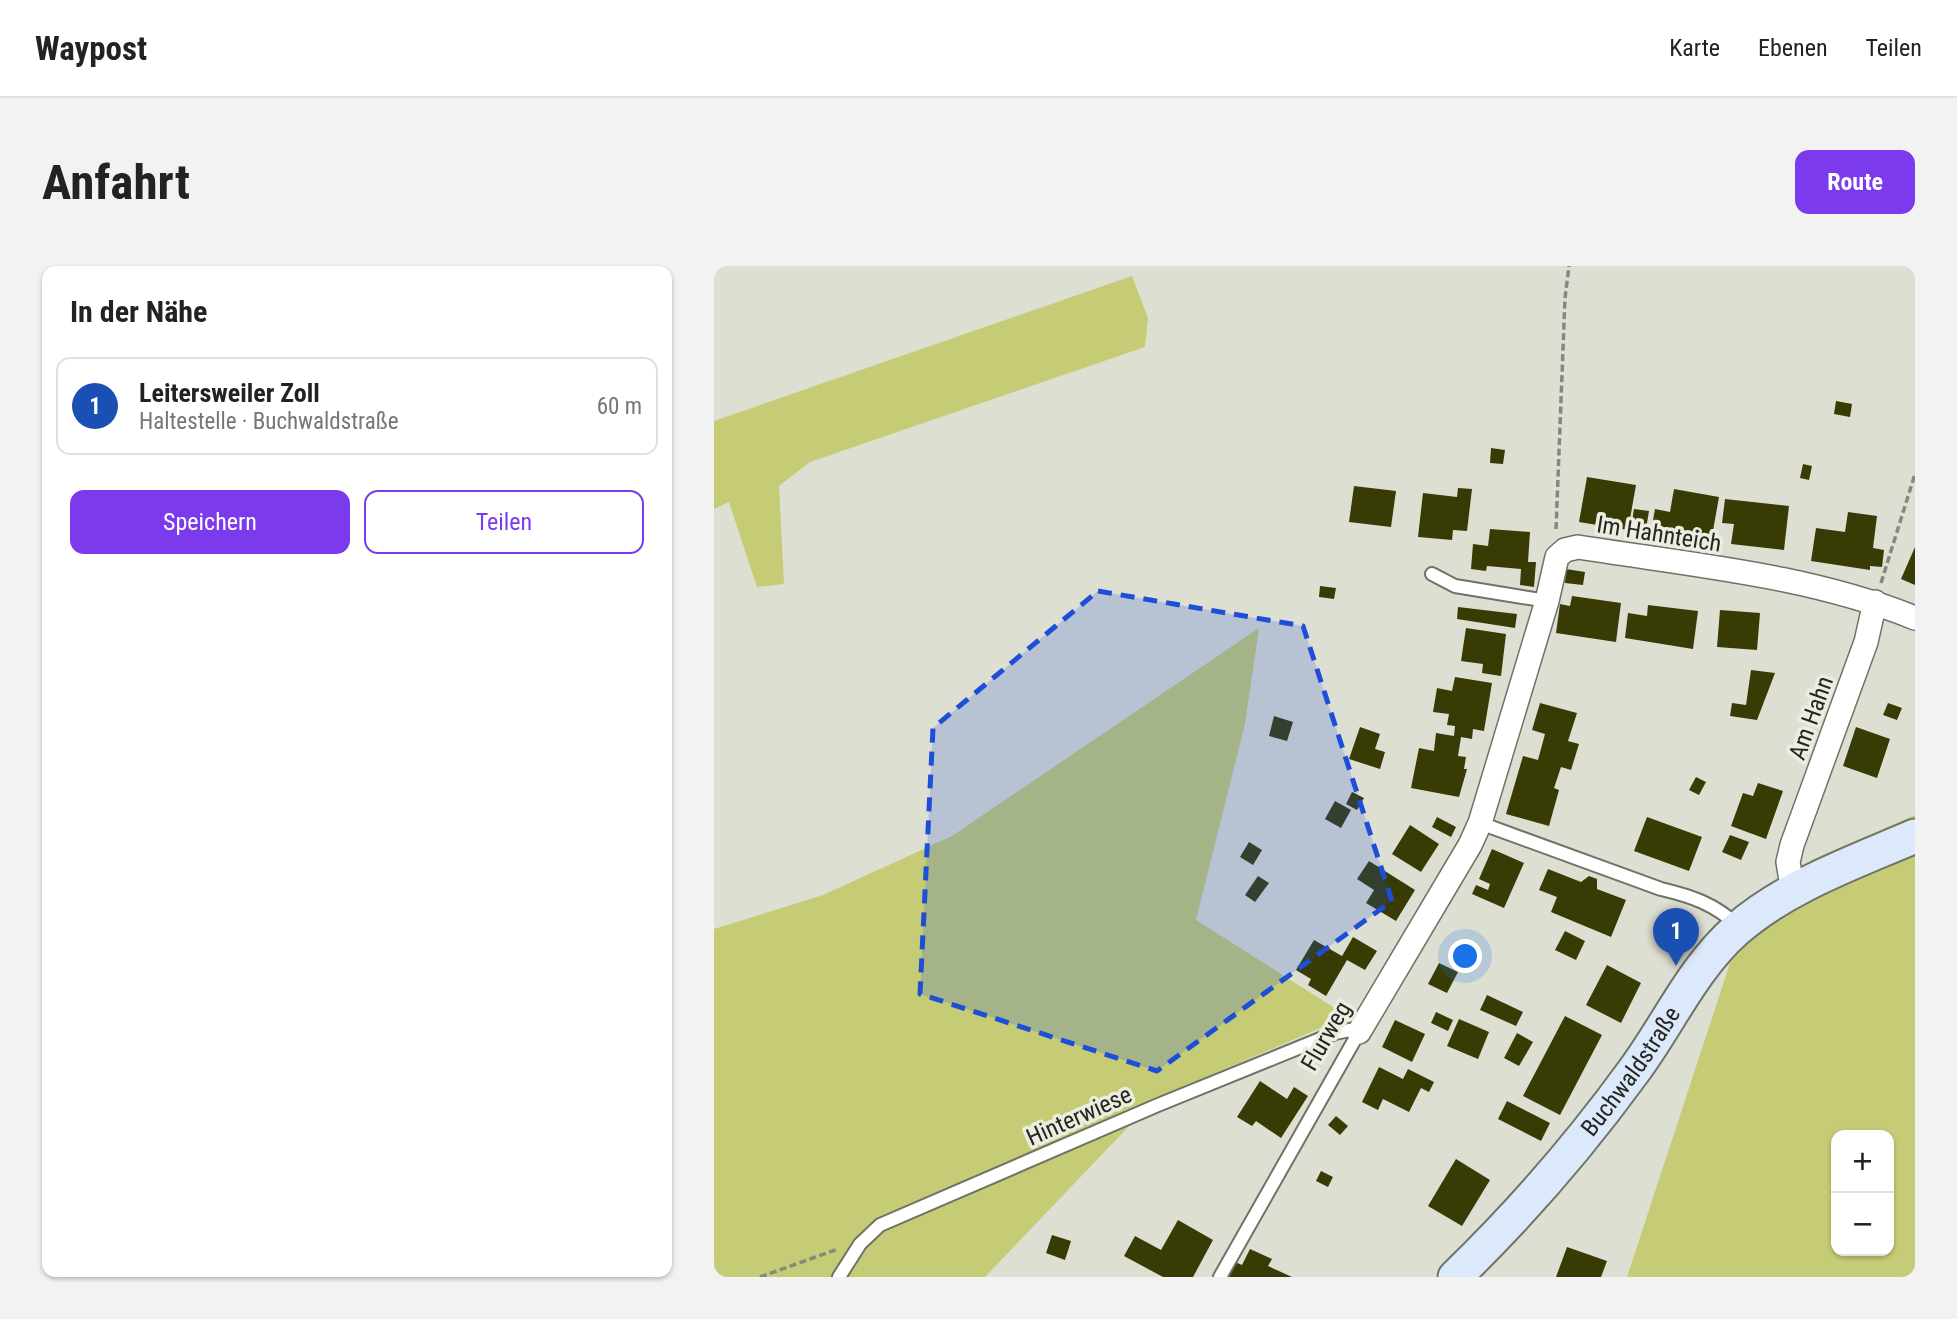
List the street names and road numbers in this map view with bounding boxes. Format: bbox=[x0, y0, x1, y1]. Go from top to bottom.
street label: Im Hahnteich bbox=[1595, 510, 1723, 558]
street label: Am Hahn bbox=[1783, 672, 1839, 764]
street label: Flurweg bbox=[1295, 997, 1357, 1075]
street label: Buchwaldstraße bbox=[1575, 1002, 1686, 1142]
street label: Hinterwiese bbox=[1022, 1080, 1136, 1152]

